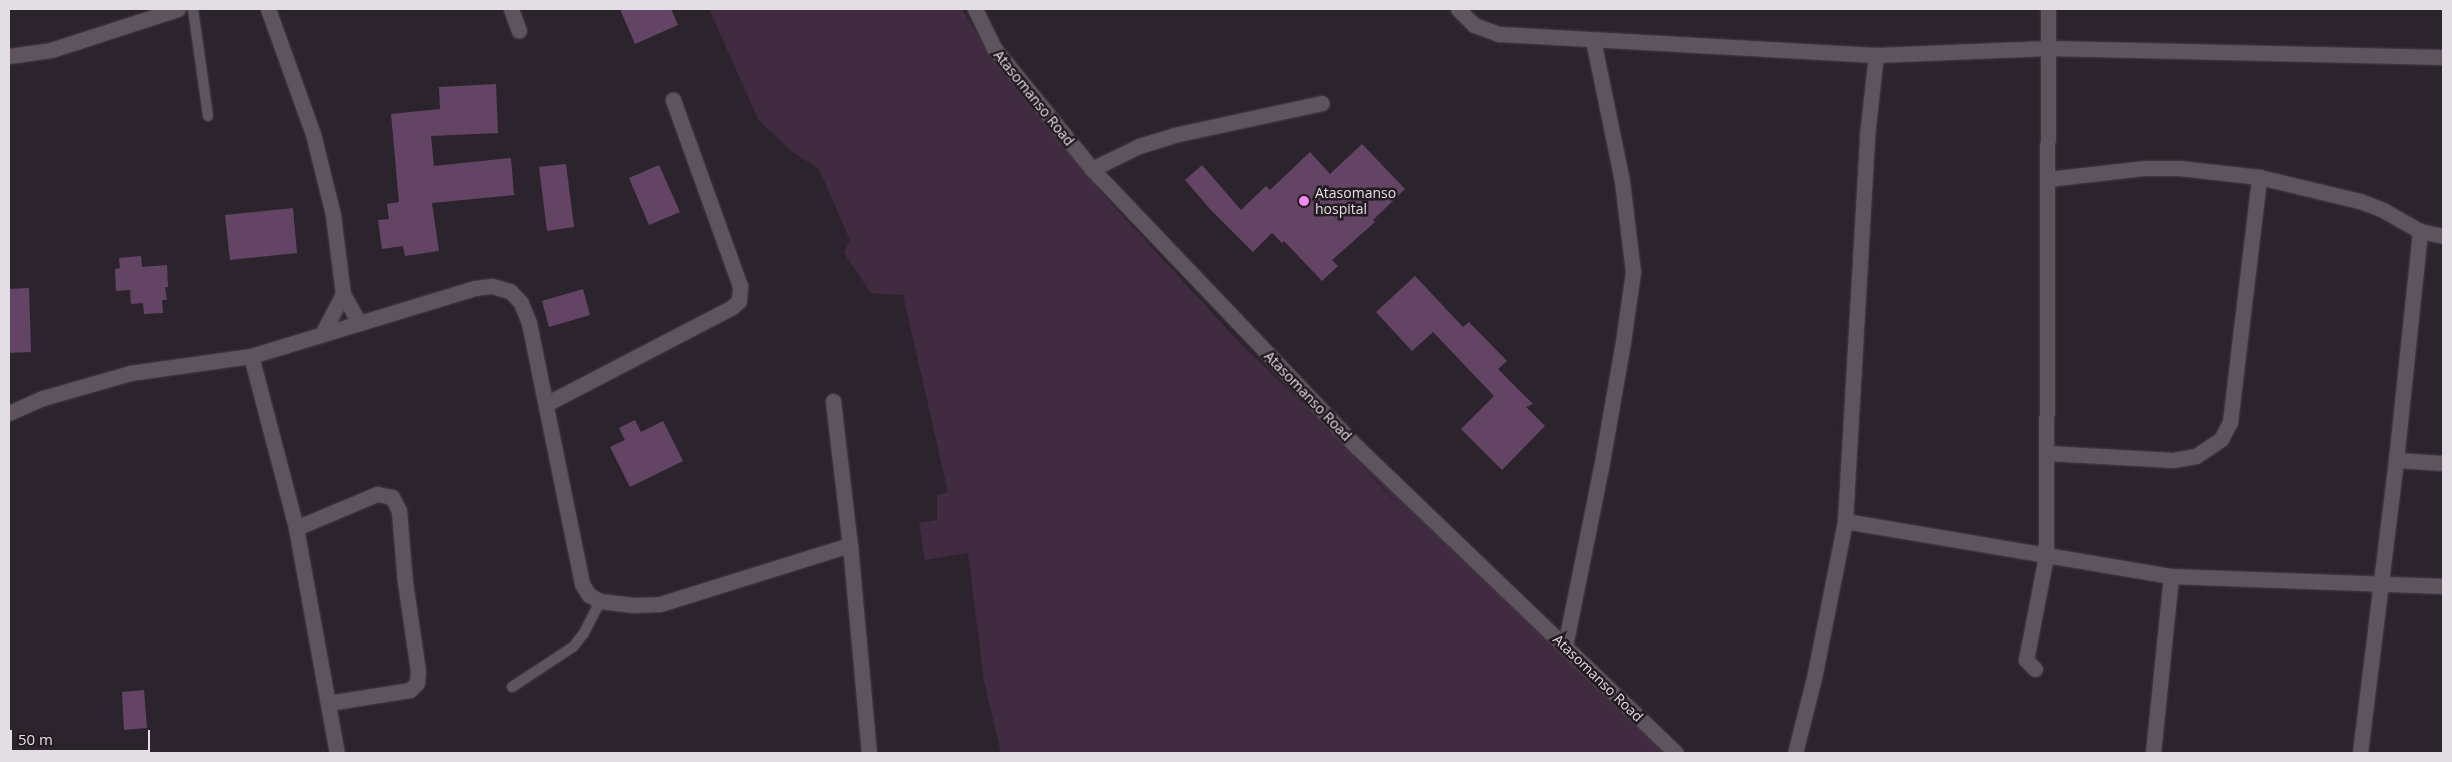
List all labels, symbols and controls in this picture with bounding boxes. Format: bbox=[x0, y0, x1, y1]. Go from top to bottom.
street label: Atasomanso Road bbox=[990, 47, 1078, 149]
place label: Atasomanso hospital bbox=[1315, 185, 1396, 218]
marker: Atasomanso hospital bbox=[1297, 194, 1311, 208]
street label: Atasomanso Road bbox=[1261, 348, 1355, 444]
street label: Atasomanso Road bbox=[1550, 631, 1646, 725]
scale bar bbox=[12, 720, 152, 752]
text: 50 m bbox=[18, 729, 53, 749]

